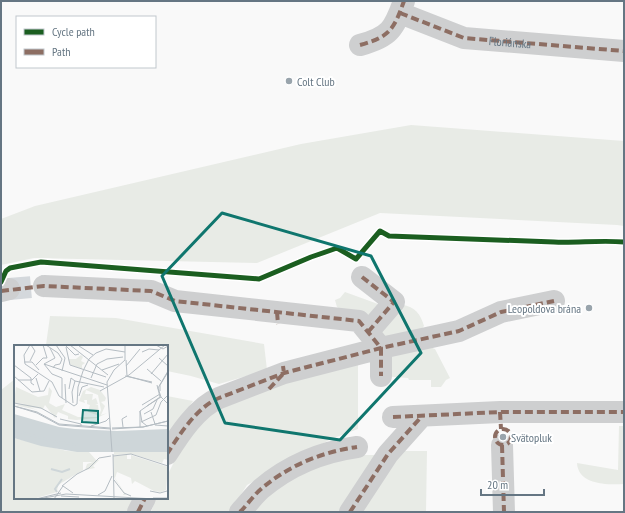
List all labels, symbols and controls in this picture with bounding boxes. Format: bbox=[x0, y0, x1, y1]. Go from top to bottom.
legend bbox=[16, 16, 156, 68]
text: Cycle path bbox=[52, 24, 95, 39]
street label: Floriánska bbox=[488, 33, 532, 51]
text: Path bbox=[52, 44, 70, 59]
place label: Colt Club bbox=[297, 74, 335, 89]
marker: Colt Club bbox=[284, 76, 294, 86]
place label: Leopoldova brána bbox=[508, 301, 581, 316]
marker: Leopoldova brána bbox=[584, 303, 594, 313]
inset map bbox=[14, 345, 168, 499]
place label: Svätopluk bbox=[511, 430, 552, 445]
marker: Svätopluk bbox=[498, 432, 508, 442]
scale bar bbox=[481, 471, 544, 497]
text: 20 m bbox=[487, 477, 508, 492]

